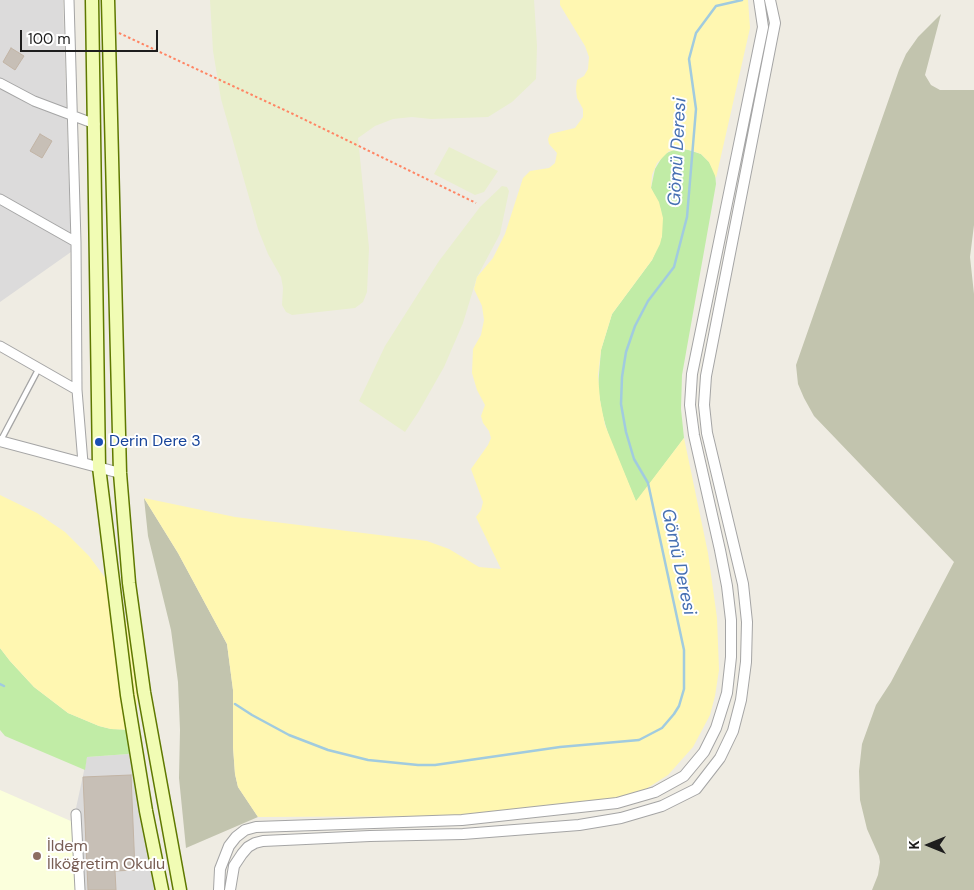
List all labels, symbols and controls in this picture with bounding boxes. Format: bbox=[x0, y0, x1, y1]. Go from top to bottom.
scale bar bbox=[22, 20, 160, 52]
text: 100 m bbox=[28, 29, 71, 49]
water label: Gömü Deresi bbox=[664, 97, 692, 207]
place label: Derin Dere 3 bbox=[109, 432, 201, 452]
marker: Derin Dere 3 bbox=[93, 436, 105, 448]
water label: Gömü Deresi bbox=[656, 507, 700, 617]
north arrow bbox=[904, 820, 954, 870]
place label: İldem İlköğretim Okulu bbox=[47, 837, 165, 875]
text: K bbox=[905, 840, 923, 850]
marker: İldem İlköğretim Okulu bbox=[31, 850, 43, 862]

